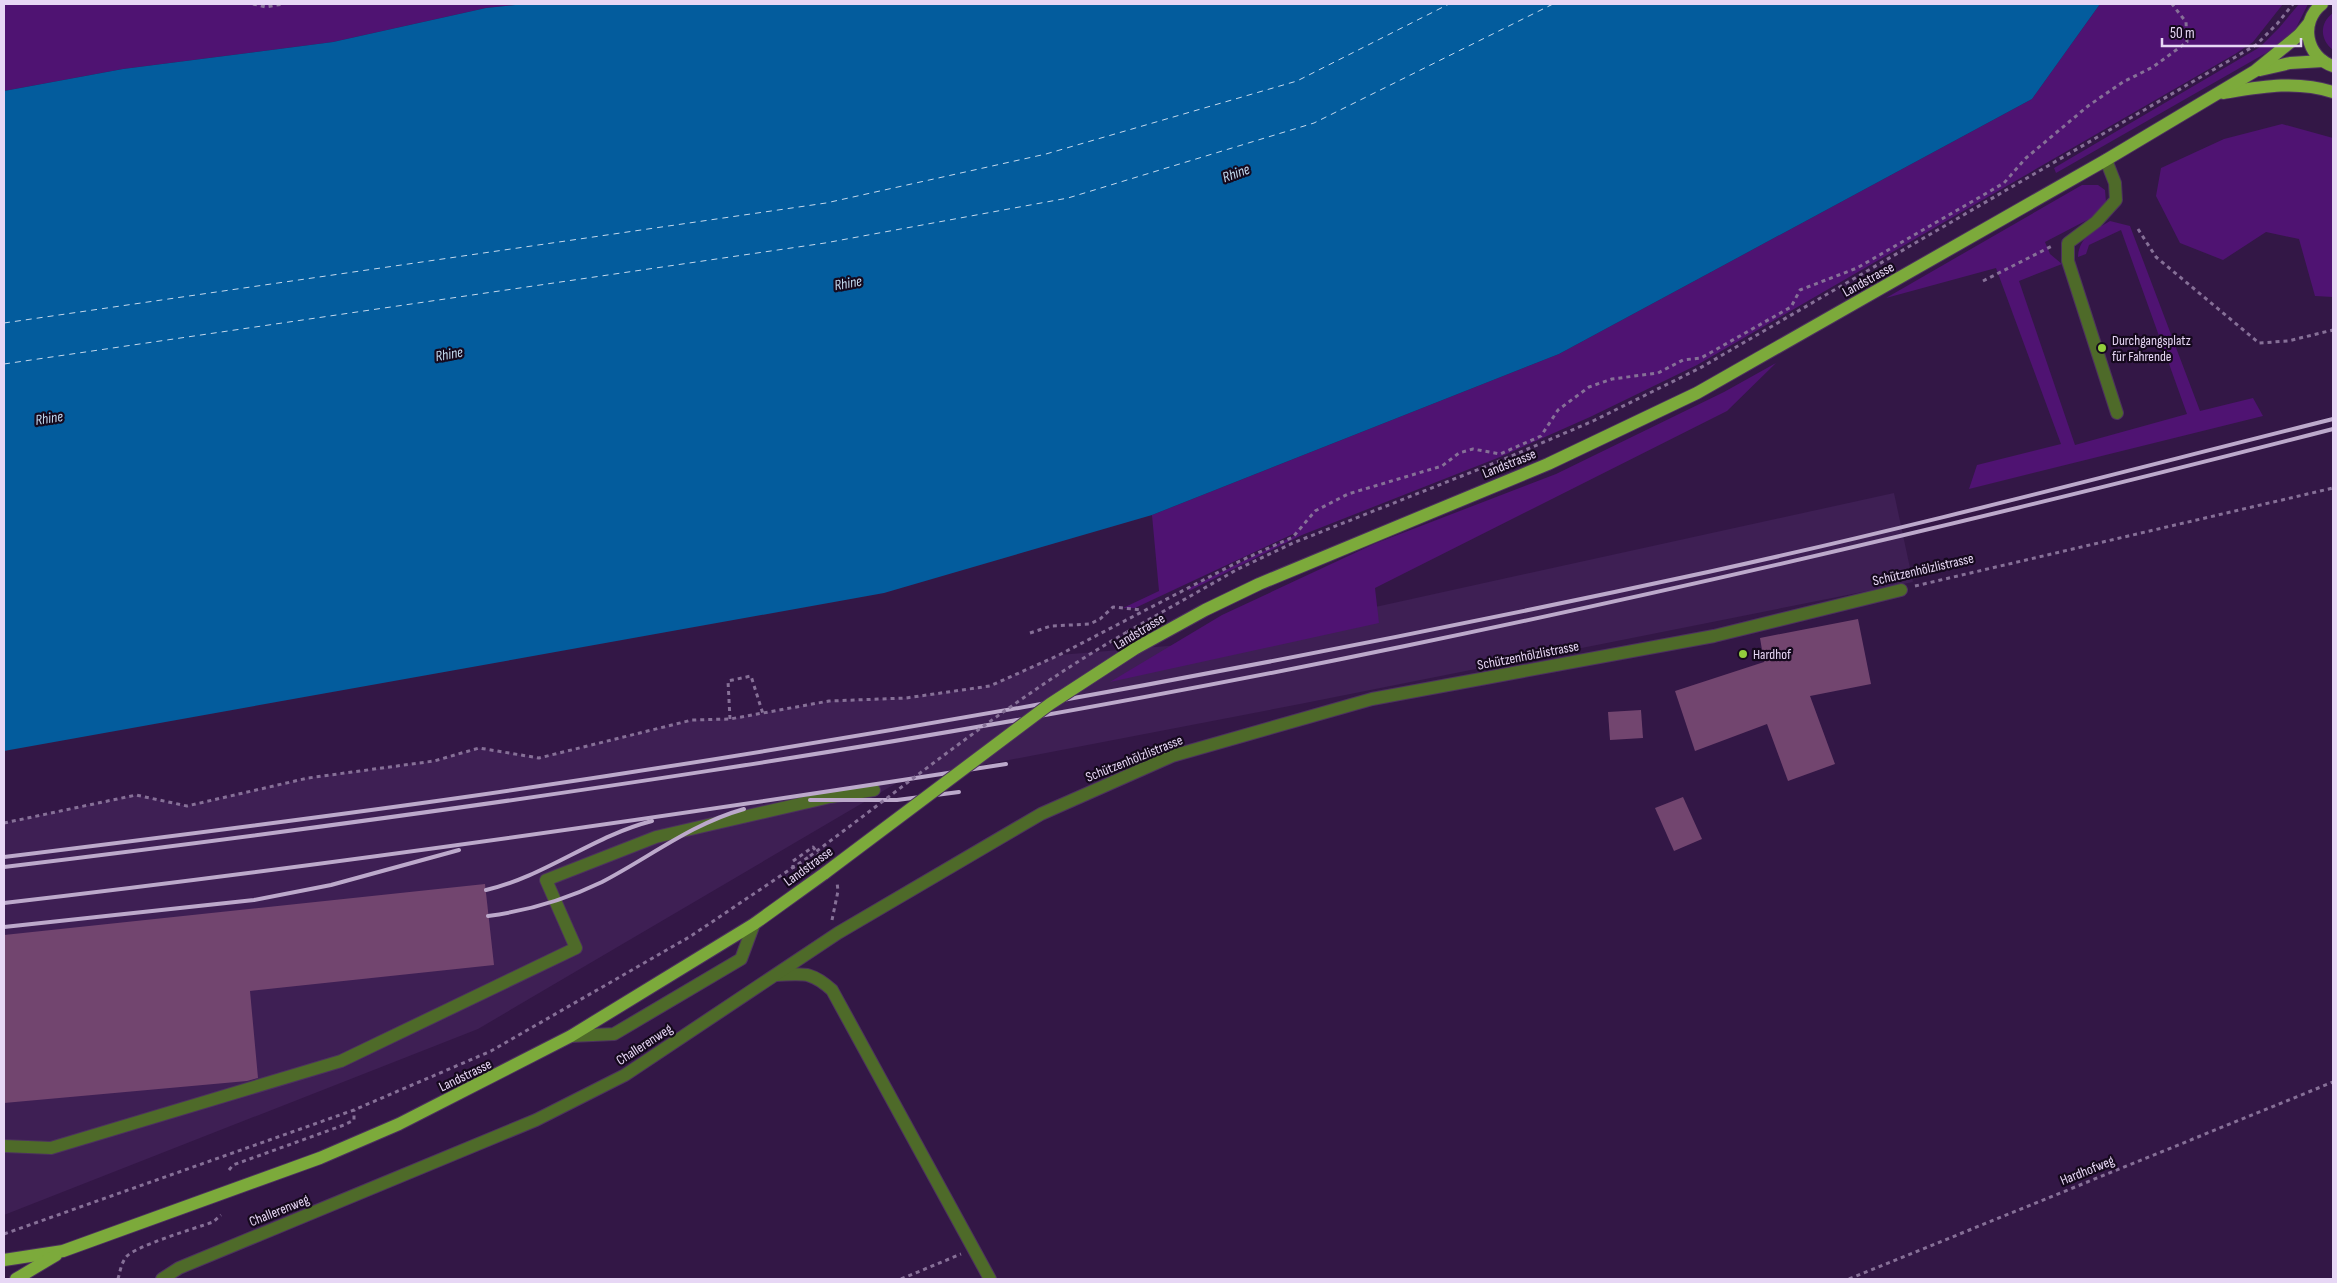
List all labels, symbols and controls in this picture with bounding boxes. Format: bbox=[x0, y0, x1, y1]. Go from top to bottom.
scale bar bbox=[2162, 15, 2301, 47]
text: 50 m bbox=[2170, 24, 2195, 43]
water label: Rhine bbox=[1220, 160, 1253, 187]
street label: Landstrasse bbox=[1839, 258, 1897, 301]
water label: Rhine bbox=[833, 272, 864, 295]
place label: Durchgangsplatz für Fahrende bbox=[2112, 332, 2191, 365]
marker: Durchgangsplatz für Fahrende bbox=[2096, 342, 2108, 354]
water label: Rhine bbox=[434, 343, 465, 366]
water label: Rhine bbox=[34, 407, 64, 430]
street label: Landstrasse bbox=[1480, 445, 1539, 482]
street label: Schützenhölzlistrasse bbox=[1871, 550, 1975, 589]
street label: Landstrasse bbox=[1111, 610, 1168, 653]
street label: Schützenhölzlistrasse bbox=[1476, 637, 1580, 674]
place label: Hardhof bbox=[1753, 646, 1792, 663]
marker: Hardhof bbox=[1737, 648, 1749, 660]
street label: Schützenhölzlistrasse bbox=[1083, 731, 1185, 786]
street label: Landstrasse bbox=[780, 843, 836, 890]
street label: Challerenweg bbox=[613, 1020, 676, 1069]
street label: Landstrasse bbox=[436, 1055, 494, 1095]
street label: Hardhofweg bbox=[2058, 1152, 2117, 1189]
street label: Challerenweg bbox=[247, 1191, 312, 1230]

